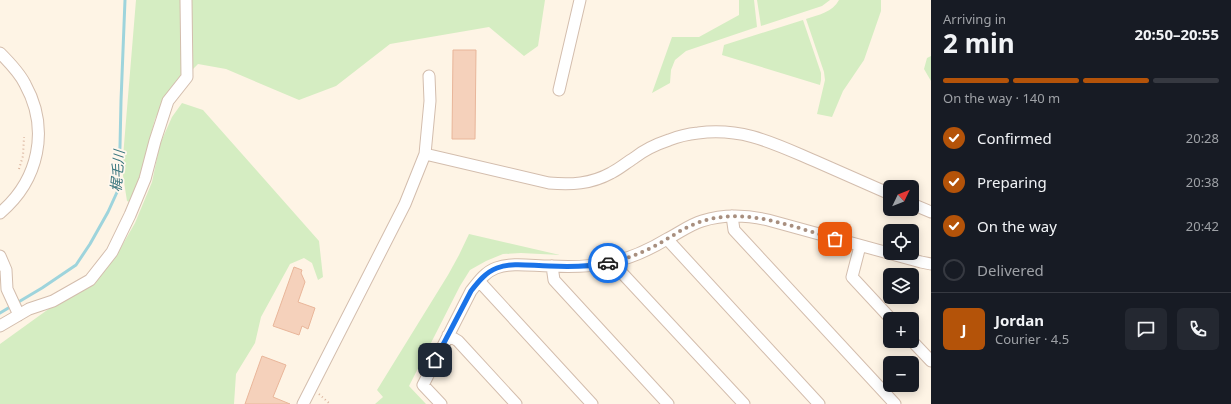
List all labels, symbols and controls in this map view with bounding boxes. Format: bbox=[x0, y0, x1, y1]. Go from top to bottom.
text: Arriving in bbox=[943, 10, 1006, 28]
text: 20:50–20:55 bbox=[1134, 24, 1219, 44]
text: 2 min bbox=[943, 25, 1015, 61]
text: On the way · 140 m bbox=[943, 89, 1060, 107]
icon: check bbox=[943, 127, 965, 149]
text: Confirmed bbox=[977, 128, 1052, 148]
text: 20:28 bbox=[1186, 129, 1219, 147]
water label: 梶毛川 bbox=[106, 147, 128, 193]
icon: check bbox=[943, 171, 965, 193]
text: Preparing bbox=[977, 172, 1047, 192]
text: 20:38 bbox=[1186, 173, 1219, 191]
north arrow bbox=[883, 180, 919, 216]
map controls bbox=[883, 180, 919, 392]
icon: check bbox=[943, 215, 965, 237]
text: On the way bbox=[977, 216, 1057, 236]
text: 20:42 bbox=[1186, 217, 1219, 235]
pin bbox=[818, 222, 852, 256]
button: locate bbox=[883, 224, 919, 260]
icon: bag bbox=[824, 228, 846, 250]
courier bbox=[588, 243, 628, 283]
icon: car bbox=[597, 252, 619, 274]
text: Delivered bbox=[977, 260, 1044, 280]
button: layers bbox=[883, 268, 919, 304]
button: chat bbox=[1125, 308, 1167, 350]
button: phone bbox=[1177, 308, 1219, 350]
text: Jordan bbox=[995, 310, 1044, 330]
button: + bbox=[883, 312, 919, 348]
text: J bbox=[962, 319, 966, 339]
text: Courier · 4.5 bbox=[995, 330, 1069, 348]
pin bbox=[418, 343, 452, 377]
icon: home bbox=[424, 349, 446, 371]
button: − bbox=[883, 356, 919, 392]

